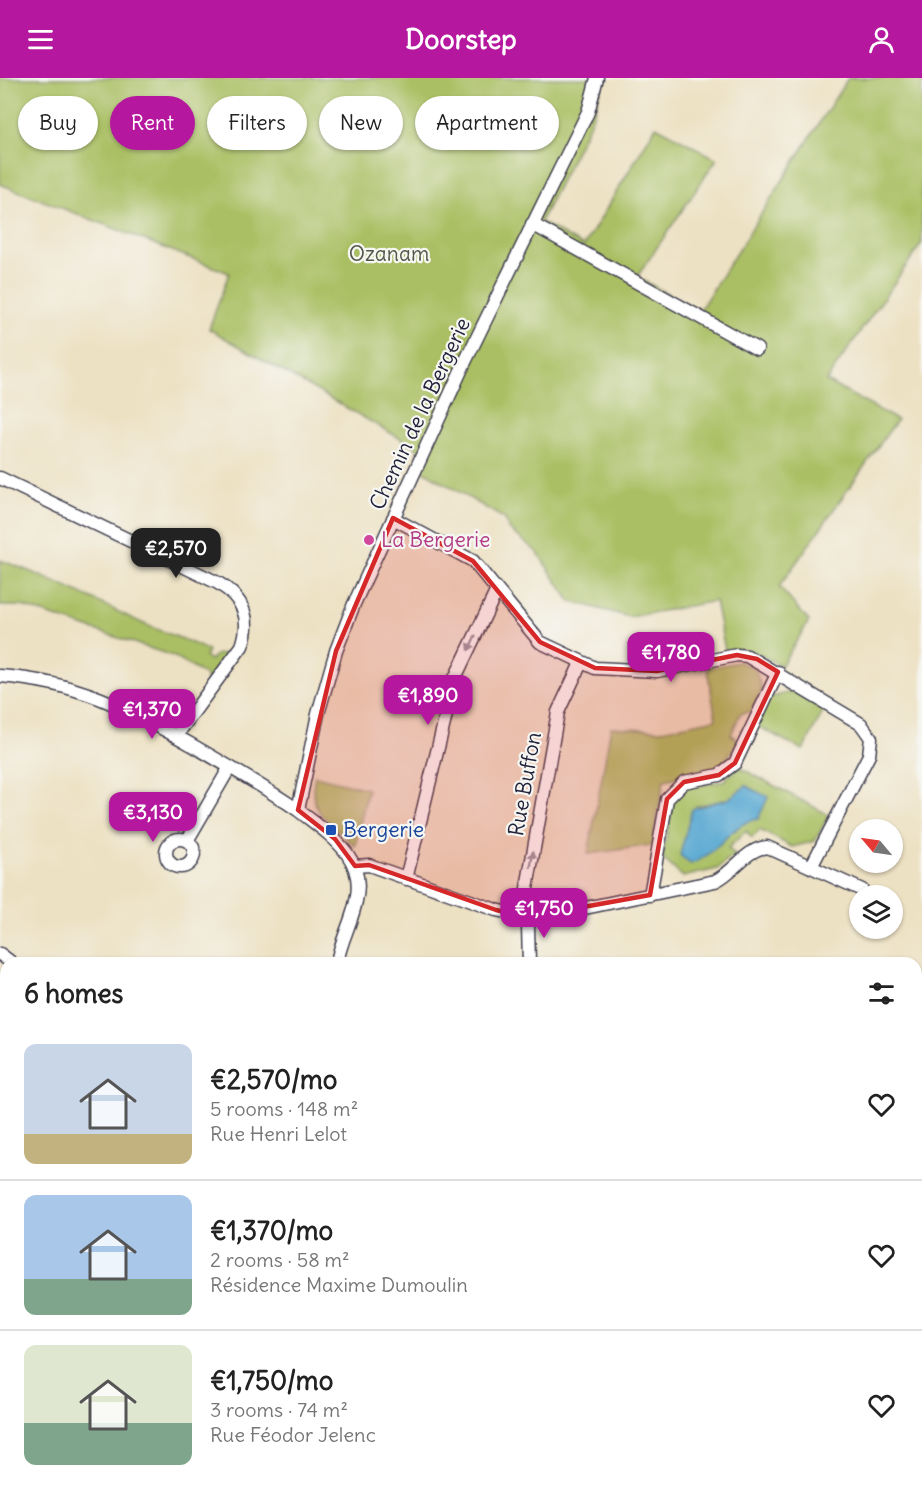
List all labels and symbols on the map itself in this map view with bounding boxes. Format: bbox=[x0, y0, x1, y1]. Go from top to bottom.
park label: Ozanam bbox=[349, 240, 429, 267]
street label: Chemin de la Bergerie bbox=[363, 313, 476, 514]
place label: La Bergerie bbox=[381, 526, 490, 553]
pin: €2,570 bbox=[127, 528, 225, 579]
marker: La Bergerie bbox=[362, 533, 376, 547]
pin: €1,780 bbox=[622, 632, 720, 683]
one-way arrow bbox=[468, 634, 477, 651]
pin: €1,890 bbox=[379, 675, 477, 726]
pin: €1,370 bbox=[103, 689, 201, 740]
street label: Rue Buffon bbox=[502, 730, 547, 838]
pin: €3,130 bbox=[104, 792, 202, 843]
place label: Bergerie bbox=[343, 816, 424, 843]
north arrow bbox=[849, 819, 903, 873]
marker: Bergerie bbox=[324, 823, 338, 837]
one-way arrow bbox=[528, 849, 537, 868]
pin: €1,750 bbox=[495, 888, 593, 939]

